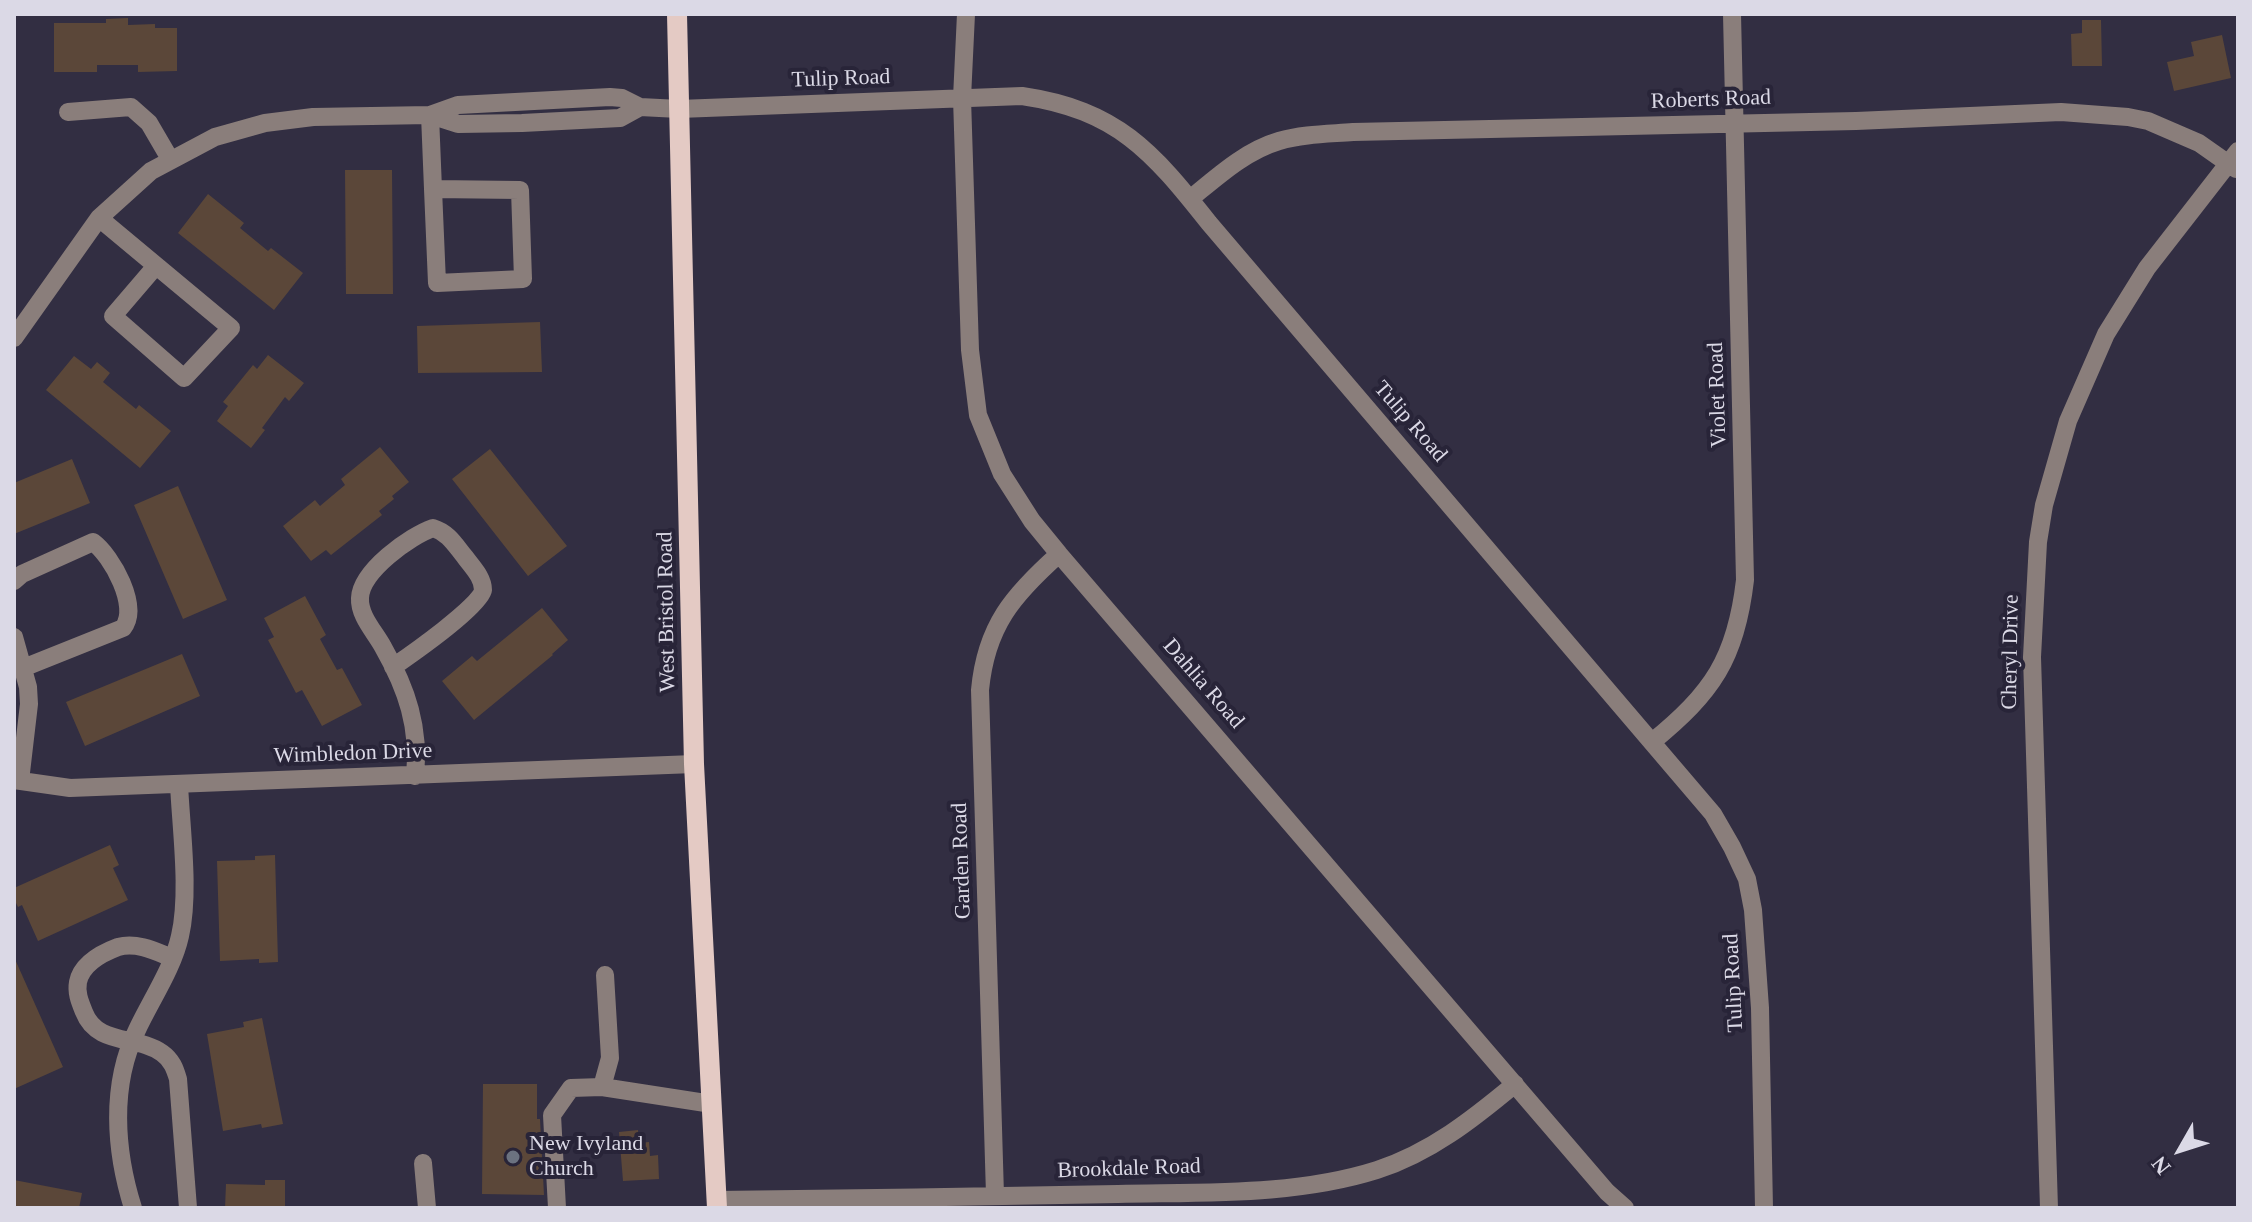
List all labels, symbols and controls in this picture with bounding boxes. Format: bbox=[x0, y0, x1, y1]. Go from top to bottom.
street label: Tulip Road bbox=[791, 64, 891, 94]
street label: Roberts Road bbox=[1650, 85, 1772, 115]
street label: Violet Road bbox=[1703, 342, 1733, 448]
street label: Tulip Road bbox=[1368, 376, 1452, 468]
street label: West Bristol Road bbox=[652, 531, 682, 693]
street label: Cheryl Drive bbox=[1997, 594, 2025, 710]
street label: Dahlia Road bbox=[1157, 634, 1249, 734]
street label: Wimbledon Drive bbox=[273, 738, 433, 770]
street label: Garden Road bbox=[947, 802, 977, 920]
street label: Tulip Road bbox=[1718, 933, 1750, 1033]
north arrow bbox=[2140, 1110, 2220, 1190]
place label: New Ivyland Church bbox=[529, 1131, 643, 1182]
marker: New Ivyland Church bbox=[504, 1148, 522, 1166]
text: N bbox=[2146, 1151, 2176, 1179]
street label: Brookdale Road bbox=[1057, 1153, 1201, 1185]

